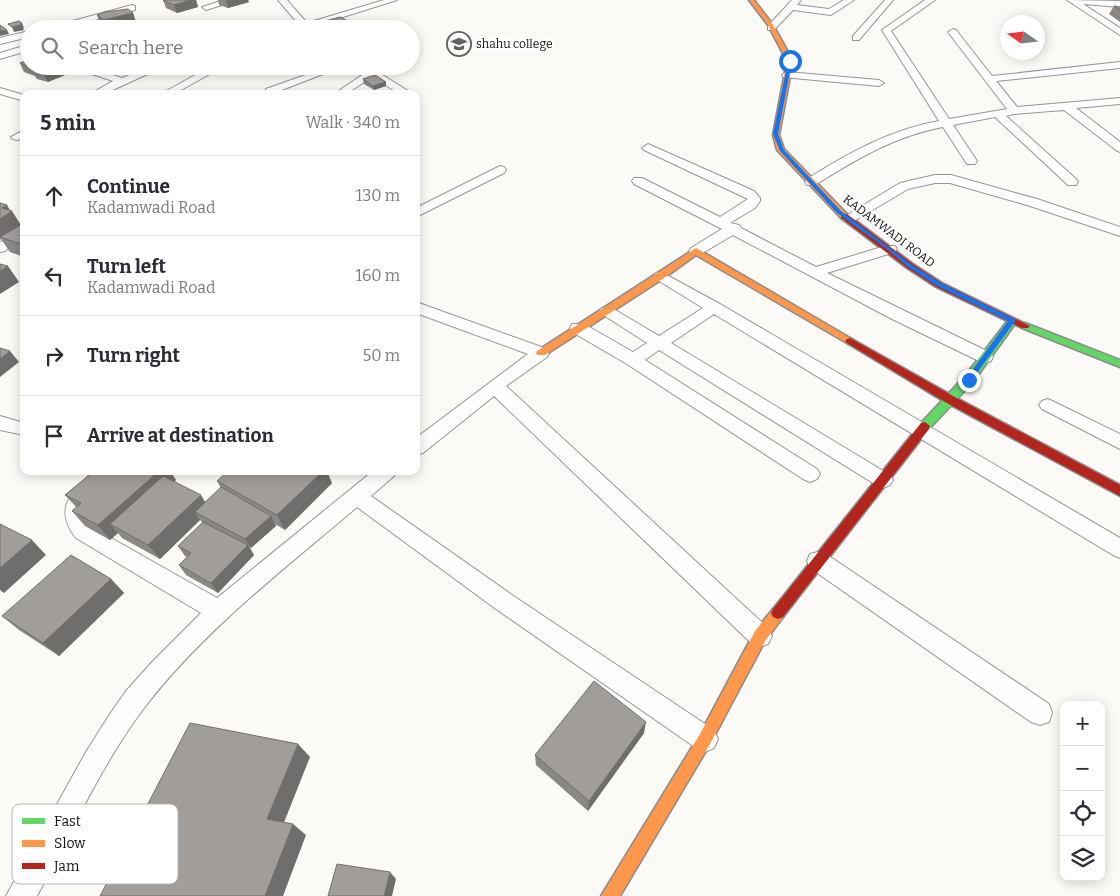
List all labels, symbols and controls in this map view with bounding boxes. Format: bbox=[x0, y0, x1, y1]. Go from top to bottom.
north arrow bbox=[1000, 15, 1045, 60]
search box bbox=[20, 20, 420, 75]
school or university icon: shahu college bbox=[446, 31, 472, 57]
icon: search bbox=[38, 34, 66, 62]
text: Search here bbox=[78, 36, 183, 59]
place label: shahu college bbox=[476, 37, 553, 51]
route start bbox=[779, 50, 802, 73]
text: 5 min bbox=[40, 110, 96, 136]
text: Walk · 340 m bbox=[306, 113, 400, 132]
text: Continue bbox=[87, 175, 170, 198]
icon: ahead bbox=[40, 182, 68, 210]
text: 130 m bbox=[356, 186, 400, 205]
street label: KADAMWADI ROAD bbox=[840, 192, 938, 270]
text: Kadamwadi Road bbox=[87, 198, 216, 217]
text: Turn left bbox=[87, 255, 166, 278]
icon: left bbox=[40, 262, 68, 290]
text: 160 m bbox=[355, 266, 400, 285]
text: Kadamwadi Road bbox=[87, 278, 216, 297]
icon: right bbox=[40, 342, 68, 370]
text: Turn right bbox=[87, 344, 180, 367]
text: 50 m bbox=[363, 346, 400, 365]
route end bbox=[958, 369, 981, 392]
icon: arrive bbox=[40, 422, 68, 450]
text: Arrive at destination bbox=[87, 424, 274, 447]
map controls bbox=[1060, 701, 1105, 881]
button: + bbox=[1060, 701, 1105, 746]
button: − bbox=[1060, 746, 1105, 791]
button: locate bbox=[1060, 791, 1105, 836]
legend bbox=[12, 804, 178, 884]
text: Fast bbox=[54, 813, 81, 830]
text: Slow bbox=[54, 835, 86, 852]
button: layers bbox=[1060, 836, 1105, 881]
text: Jam bbox=[53, 858, 80, 875]

